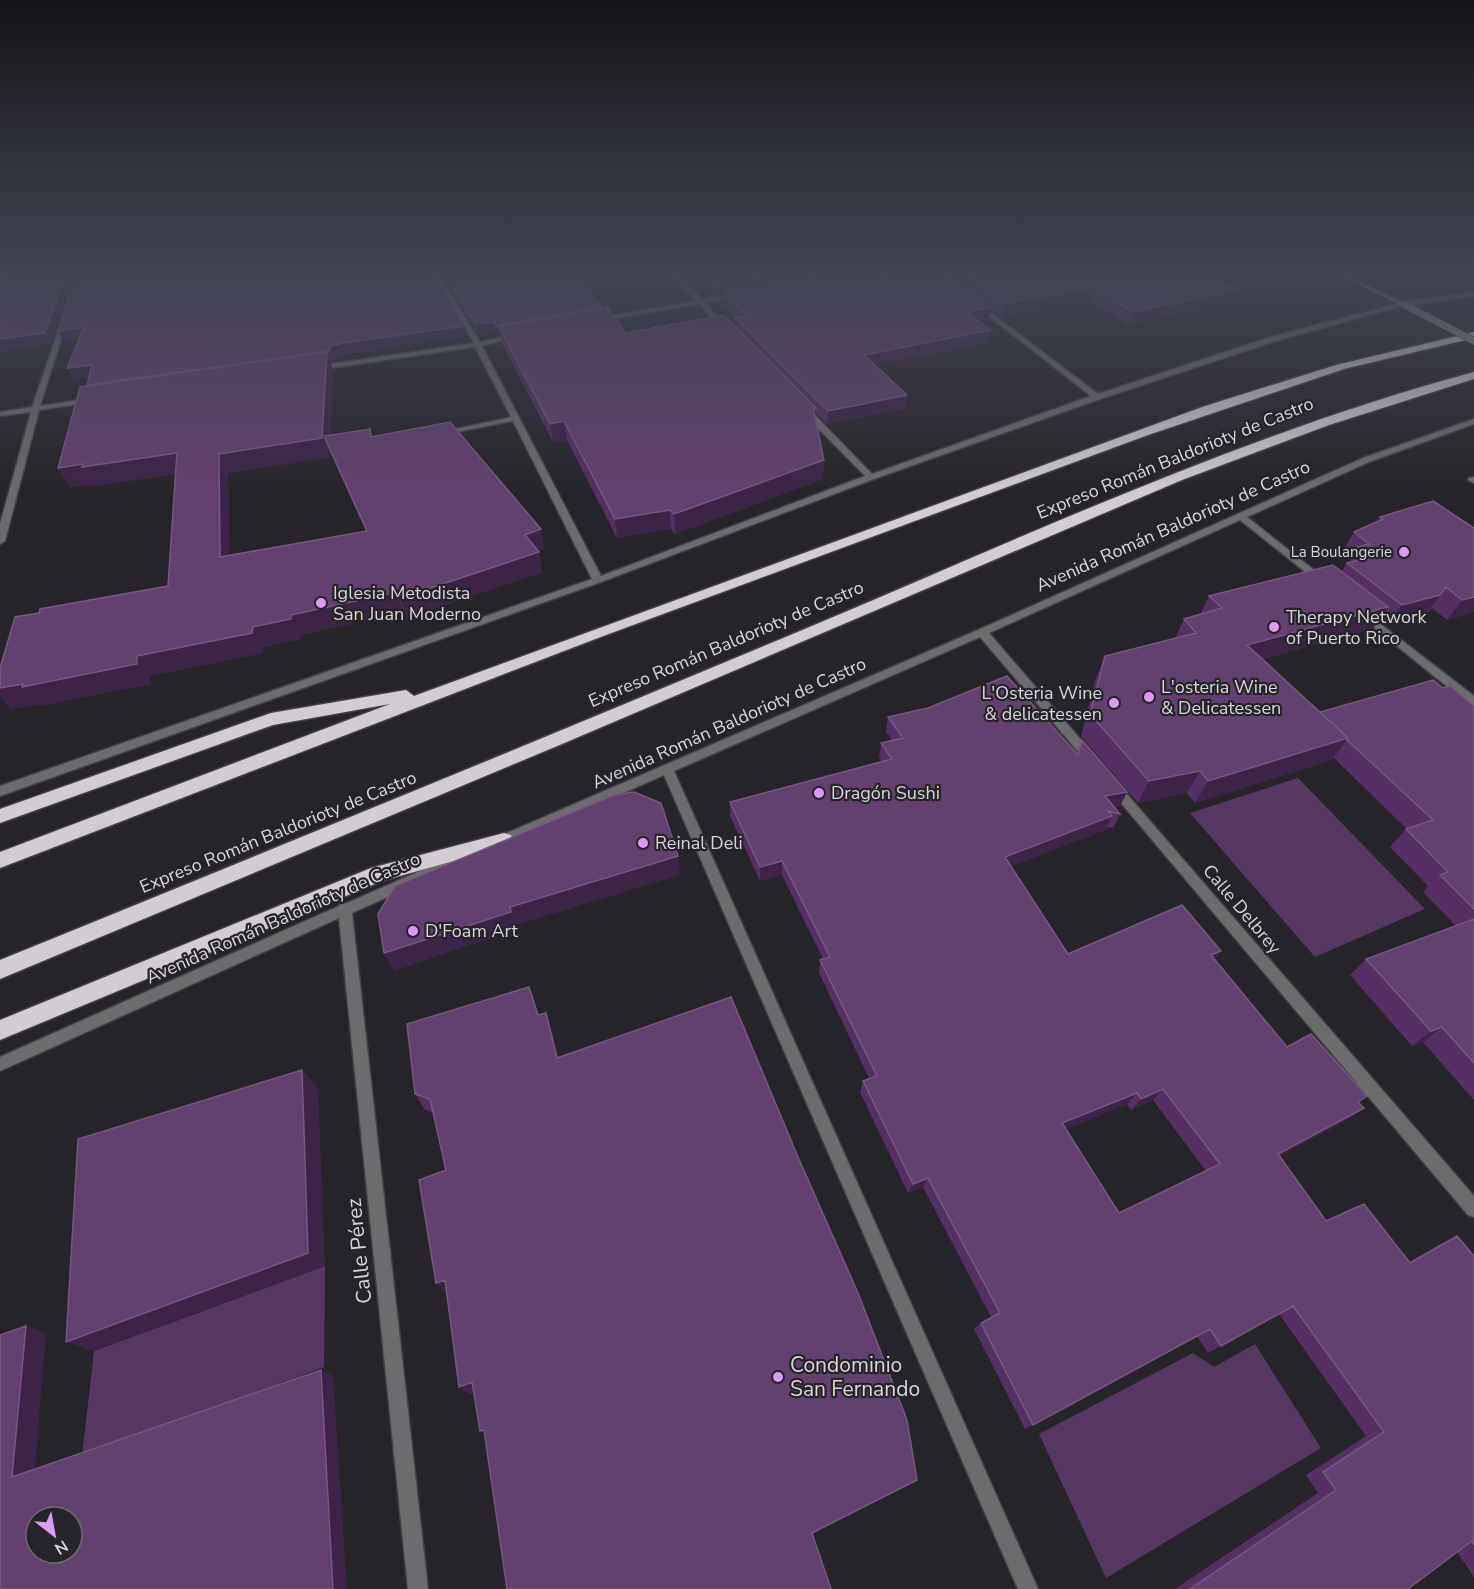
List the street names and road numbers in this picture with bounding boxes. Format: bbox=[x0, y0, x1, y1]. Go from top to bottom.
street label: Expreso Román Baldorioty de Castro bbox=[1033, 391, 1317, 525]
street label: Avenida Román Baldorioty de Castro bbox=[1032, 455, 1314, 597]
street label: Expreso Román Baldorioty de Castro bbox=[585, 575, 867, 713]
street label: Avenida Román Baldorioty de Castro bbox=[588, 652, 870, 794]
street label: Expreso Román Baldorioty de Castro bbox=[136, 765, 420, 899]
street label: Avenida Román Baldorioty de Castro bbox=[142, 847, 424, 989]
street label: Calle Delbrey bbox=[1197, 859, 1287, 959]
street label: Calle Pérez bbox=[340, 1197, 378, 1305]

